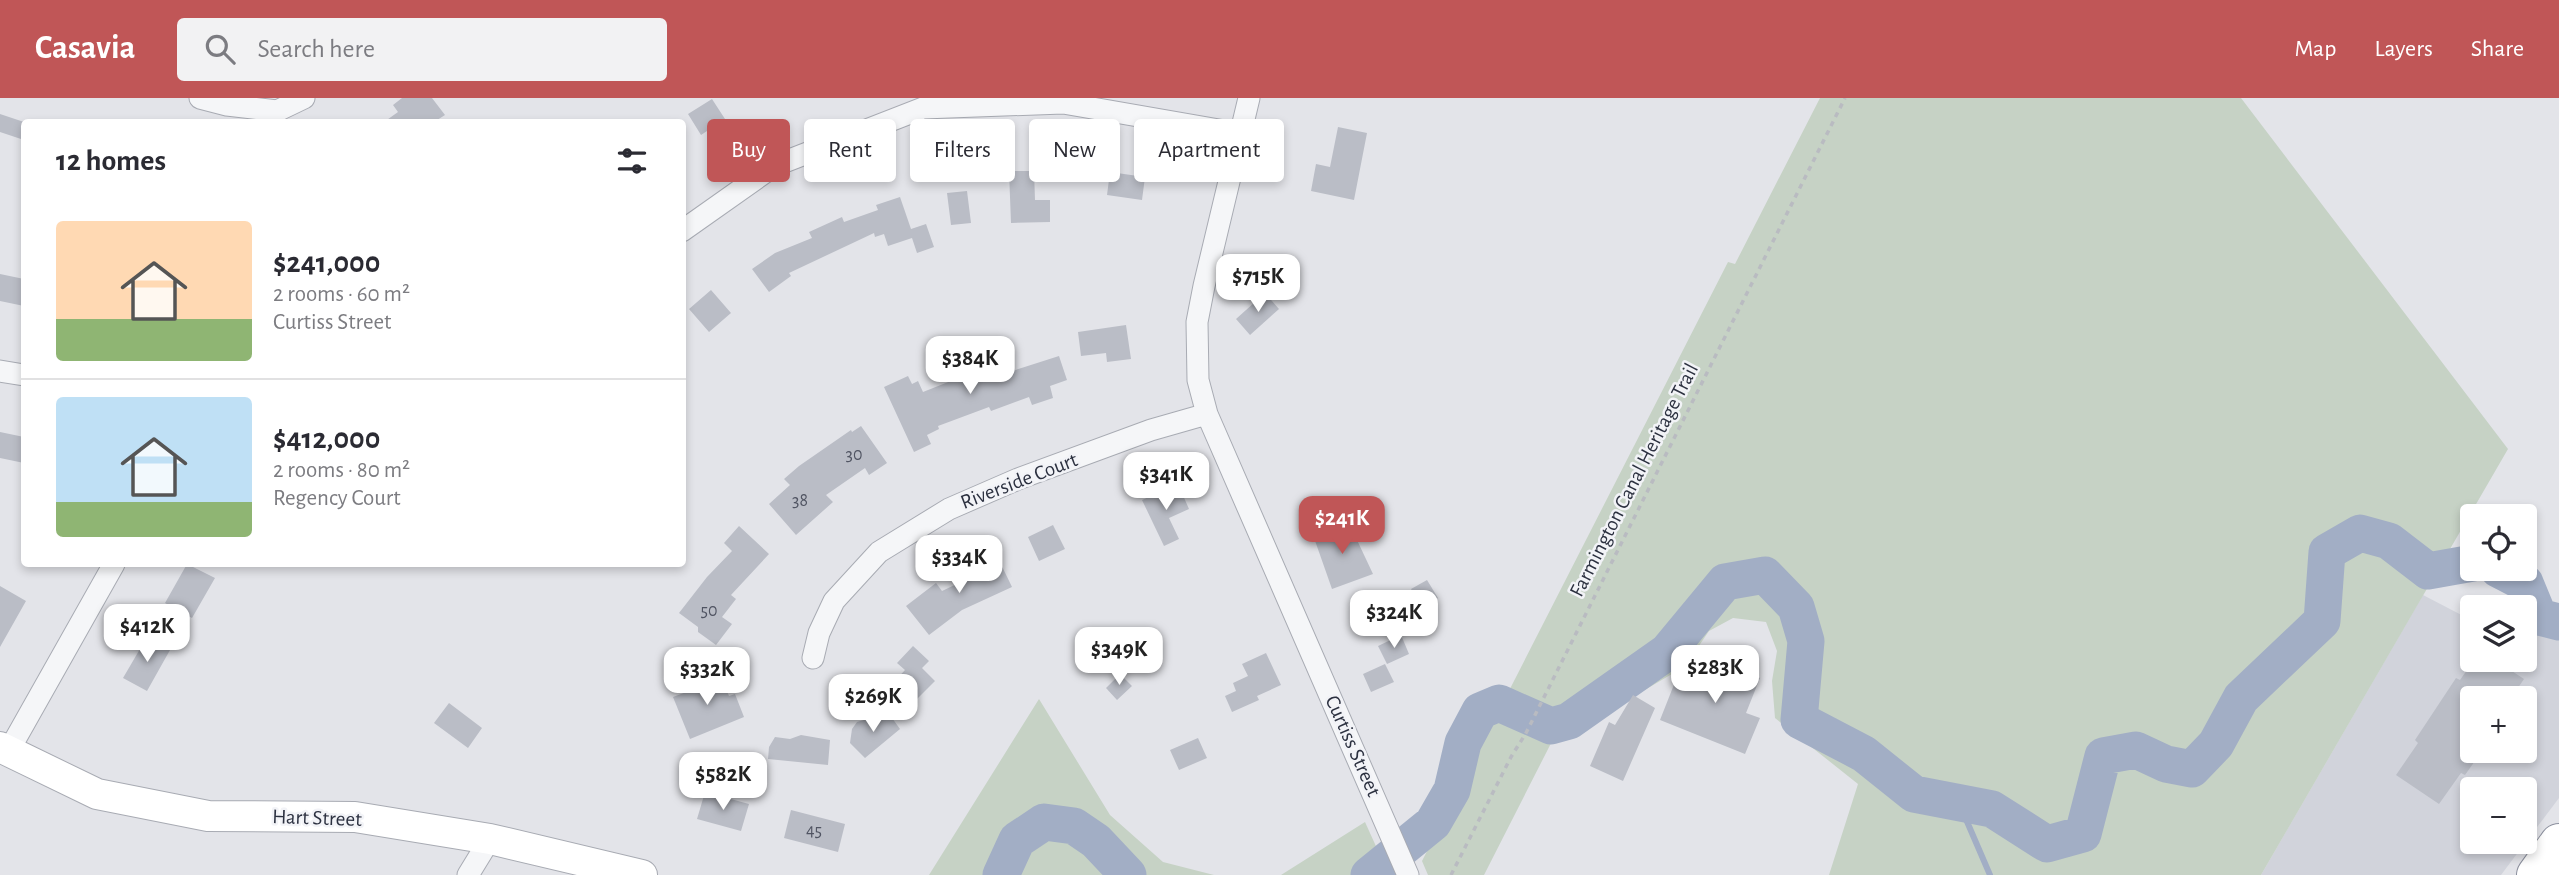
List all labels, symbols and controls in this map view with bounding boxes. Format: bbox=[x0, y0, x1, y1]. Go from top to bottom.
search box bbox=[177, 18, 667, 81]
icon: search bbox=[201, 30, 239, 68]
text: Casavia bbox=[35, 32, 135, 65]
text: Search here bbox=[257, 36, 375, 62]
text: Map bbox=[2294, 37, 2336, 61]
text: Layers bbox=[2374, 37, 2433, 61]
text: Share bbox=[2471, 37, 2524, 61]
chip: Buy bbox=[707, 119, 790, 182]
chip: Rent bbox=[804, 119, 896, 182]
chip: Filters bbox=[910, 119, 1015, 182]
chip: New bbox=[1029, 119, 1120, 182]
chip: Apartment bbox=[1134, 119, 1284, 182]
icon: filters bbox=[613, 142, 651, 180]
text: 12 homes bbox=[56, 146, 166, 176]
text: $241,000 bbox=[273, 248, 380, 278]
icon: home bbox=[112, 249, 196, 333]
pin: $715K bbox=[1209, 254, 1307, 314]
text: $715K bbox=[1232, 265, 1284, 288]
text: 2 rooms · 60 m² bbox=[273, 283, 410, 306]
text: Curtiss Street bbox=[273, 311, 391, 334]
pin: $384K bbox=[921, 336, 1019, 396]
text: $384K bbox=[942, 347, 998, 370]
street label: Farmington Canal Heritage Trail bbox=[1566, 360, 1702, 600]
text: $412,000 bbox=[273, 424, 380, 454]
icon: home bbox=[112, 425, 196, 509]
house number: 30 bbox=[846, 446, 862, 464]
street label: Riverside Court bbox=[958, 449, 1081, 513]
pin: $341K bbox=[1117, 452, 1215, 512]
text: 2 rooms · 80 m² bbox=[273, 459, 410, 482]
text: $341K bbox=[1139, 463, 1193, 486]
text: Regency Court bbox=[273, 487, 401, 510]
house number: 38 bbox=[792, 492, 808, 510]
pin: $241K bbox=[1293, 496, 1391, 556]
map controls bbox=[2460, 504, 2537, 854]
button: locate bbox=[2460, 504, 2537, 581]
text: $241K bbox=[1315, 507, 1369, 530]
pin: $334K bbox=[910, 536, 1008, 595]
text: $334K bbox=[931, 546, 987, 569]
pin: $324K bbox=[1345, 590, 1443, 650]
button: layers bbox=[2460, 595, 2537, 672]
text: $324K bbox=[1366, 601, 1422, 624]
house number: 50 bbox=[700, 602, 718, 620]
pin: $412K bbox=[98, 604, 196, 664]
text: $412K bbox=[120, 615, 174, 638]
pin: $349K bbox=[1070, 628, 1168, 687]
text: $349K bbox=[1091, 638, 1147, 661]
pin: $283K bbox=[1666, 646, 1764, 705]
pin: $332K bbox=[658, 648, 756, 707]
text: $283K bbox=[1687, 656, 1743, 679]
text: $332K bbox=[680, 658, 734, 681]
pin: $269K bbox=[824, 674, 922, 734]
text: $269K bbox=[845, 685, 901, 708]
button: + bbox=[2460, 686, 2537, 763]
street label: Curtiss Street bbox=[1321, 692, 1385, 800]
pin: $582K bbox=[674, 752, 772, 812]
text: $582K bbox=[695, 763, 751, 786]
button: − bbox=[2460, 777, 2537, 854]
street label: Hart Street bbox=[272, 806, 363, 830]
house number: 45 bbox=[806, 822, 822, 840]

